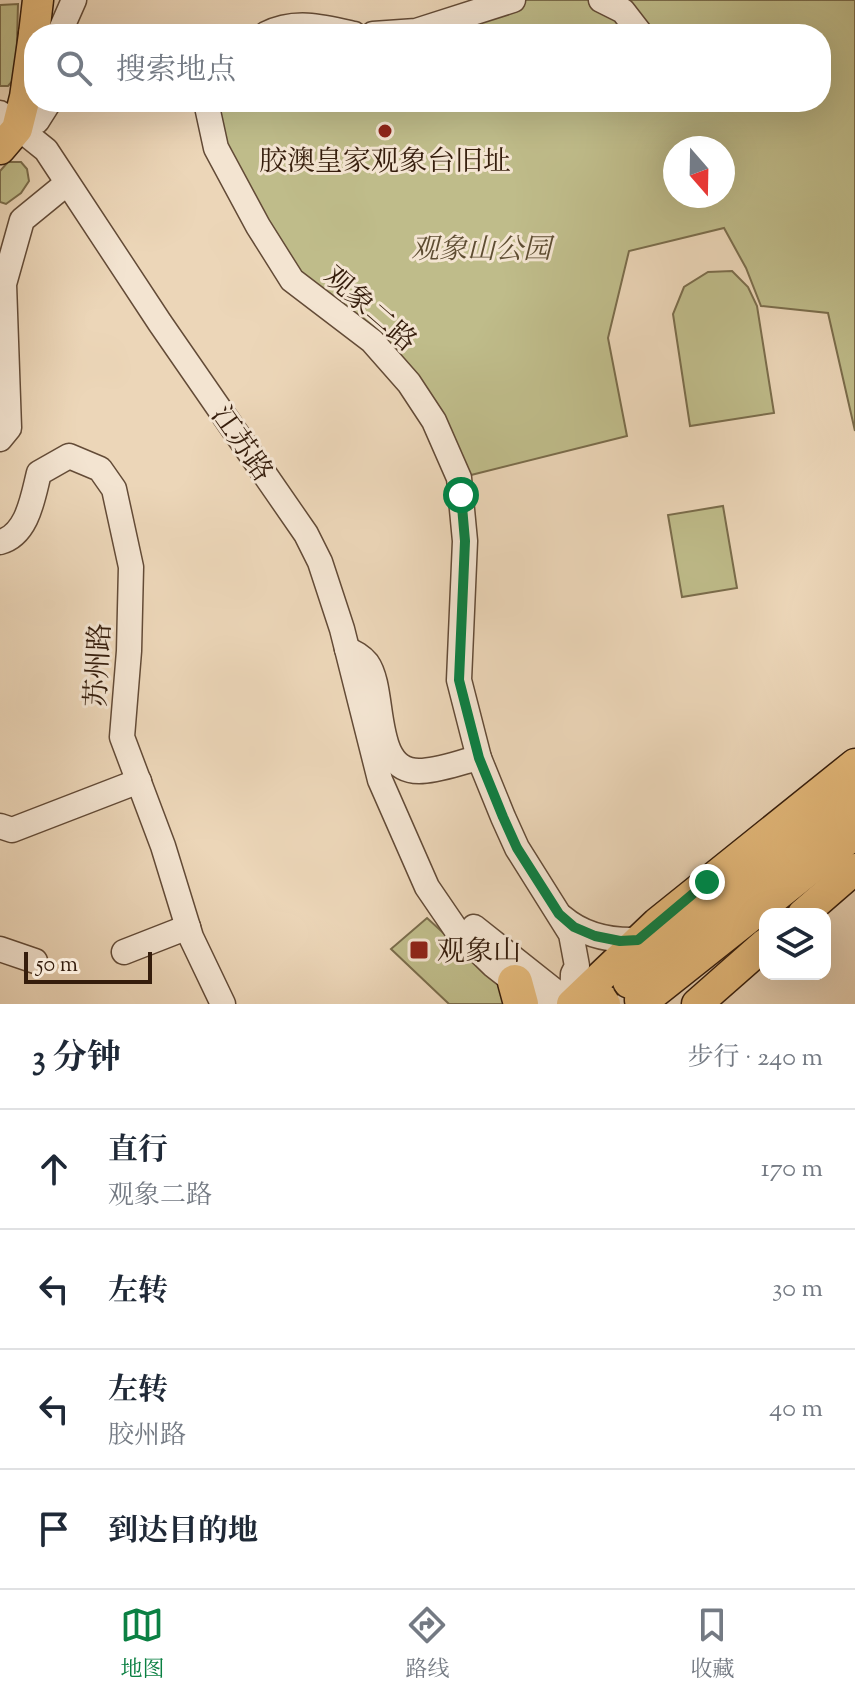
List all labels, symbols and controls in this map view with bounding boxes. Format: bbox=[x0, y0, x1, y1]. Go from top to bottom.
search box bbox=[24, 24, 831, 112]
icon: search bbox=[52, 46, 96, 90]
text: 搜索地点 bbox=[116, 50, 236, 93]
marker: 胶澳皇家观象台旧址 bbox=[376, 122, 394, 140]
north arrow bbox=[663, 136, 735, 208]
place label: 胶澳皇家观象台旧址 bbox=[259, 143, 511, 183]
park label: 观象山公园 bbox=[411, 231, 555, 271]
street label: 观象二路 bbox=[314, 258, 424, 362]
street label: 江苏路 bbox=[200, 399, 281, 491]
route start bbox=[443, 477, 479, 513]
street label: 苏州路 bbox=[78, 622, 122, 708]
route end bbox=[689, 864, 725, 900]
map controls bbox=[759, 908, 831, 980]
button: layers bbox=[759, 908, 831, 980]
place label: 观象山 bbox=[437, 933, 521, 973]
marker: 观象山 bbox=[408, 939, 430, 961]
scale bar bbox=[24, 948, 152, 984]
text: 50 m bbox=[36, 950, 78, 982]
text: 3 分钟 bbox=[32, 1035, 121, 1084]
text: 步行 · 240 m bbox=[688, 1040, 823, 1077]
text: 直行 bbox=[108, 1130, 168, 1173]
icon: ahead bbox=[32, 1147, 76, 1191]
text: 170 m bbox=[761, 1151, 823, 1188]
text: 观象二路 bbox=[108, 1178, 212, 1215]
icon: left bbox=[32, 1267, 76, 1311]
text: 左转 bbox=[108, 1271, 168, 1314]
text: 30 m bbox=[772, 1271, 823, 1308]
text: 左转 bbox=[108, 1370, 168, 1413]
icon: left bbox=[32, 1387, 76, 1431]
text: 40 m bbox=[769, 1391, 823, 1428]
text: 胶州路 bbox=[108, 1418, 186, 1455]
icon: arrive bbox=[32, 1507, 76, 1551]
text: 到达目的地 bbox=[108, 1511, 258, 1554]
tab: 地图 bbox=[120, 1603, 165, 1687]
tab: 路线 bbox=[405, 1603, 450, 1687]
tab: 收藏 bbox=[690, 1603, 735, 1687]

